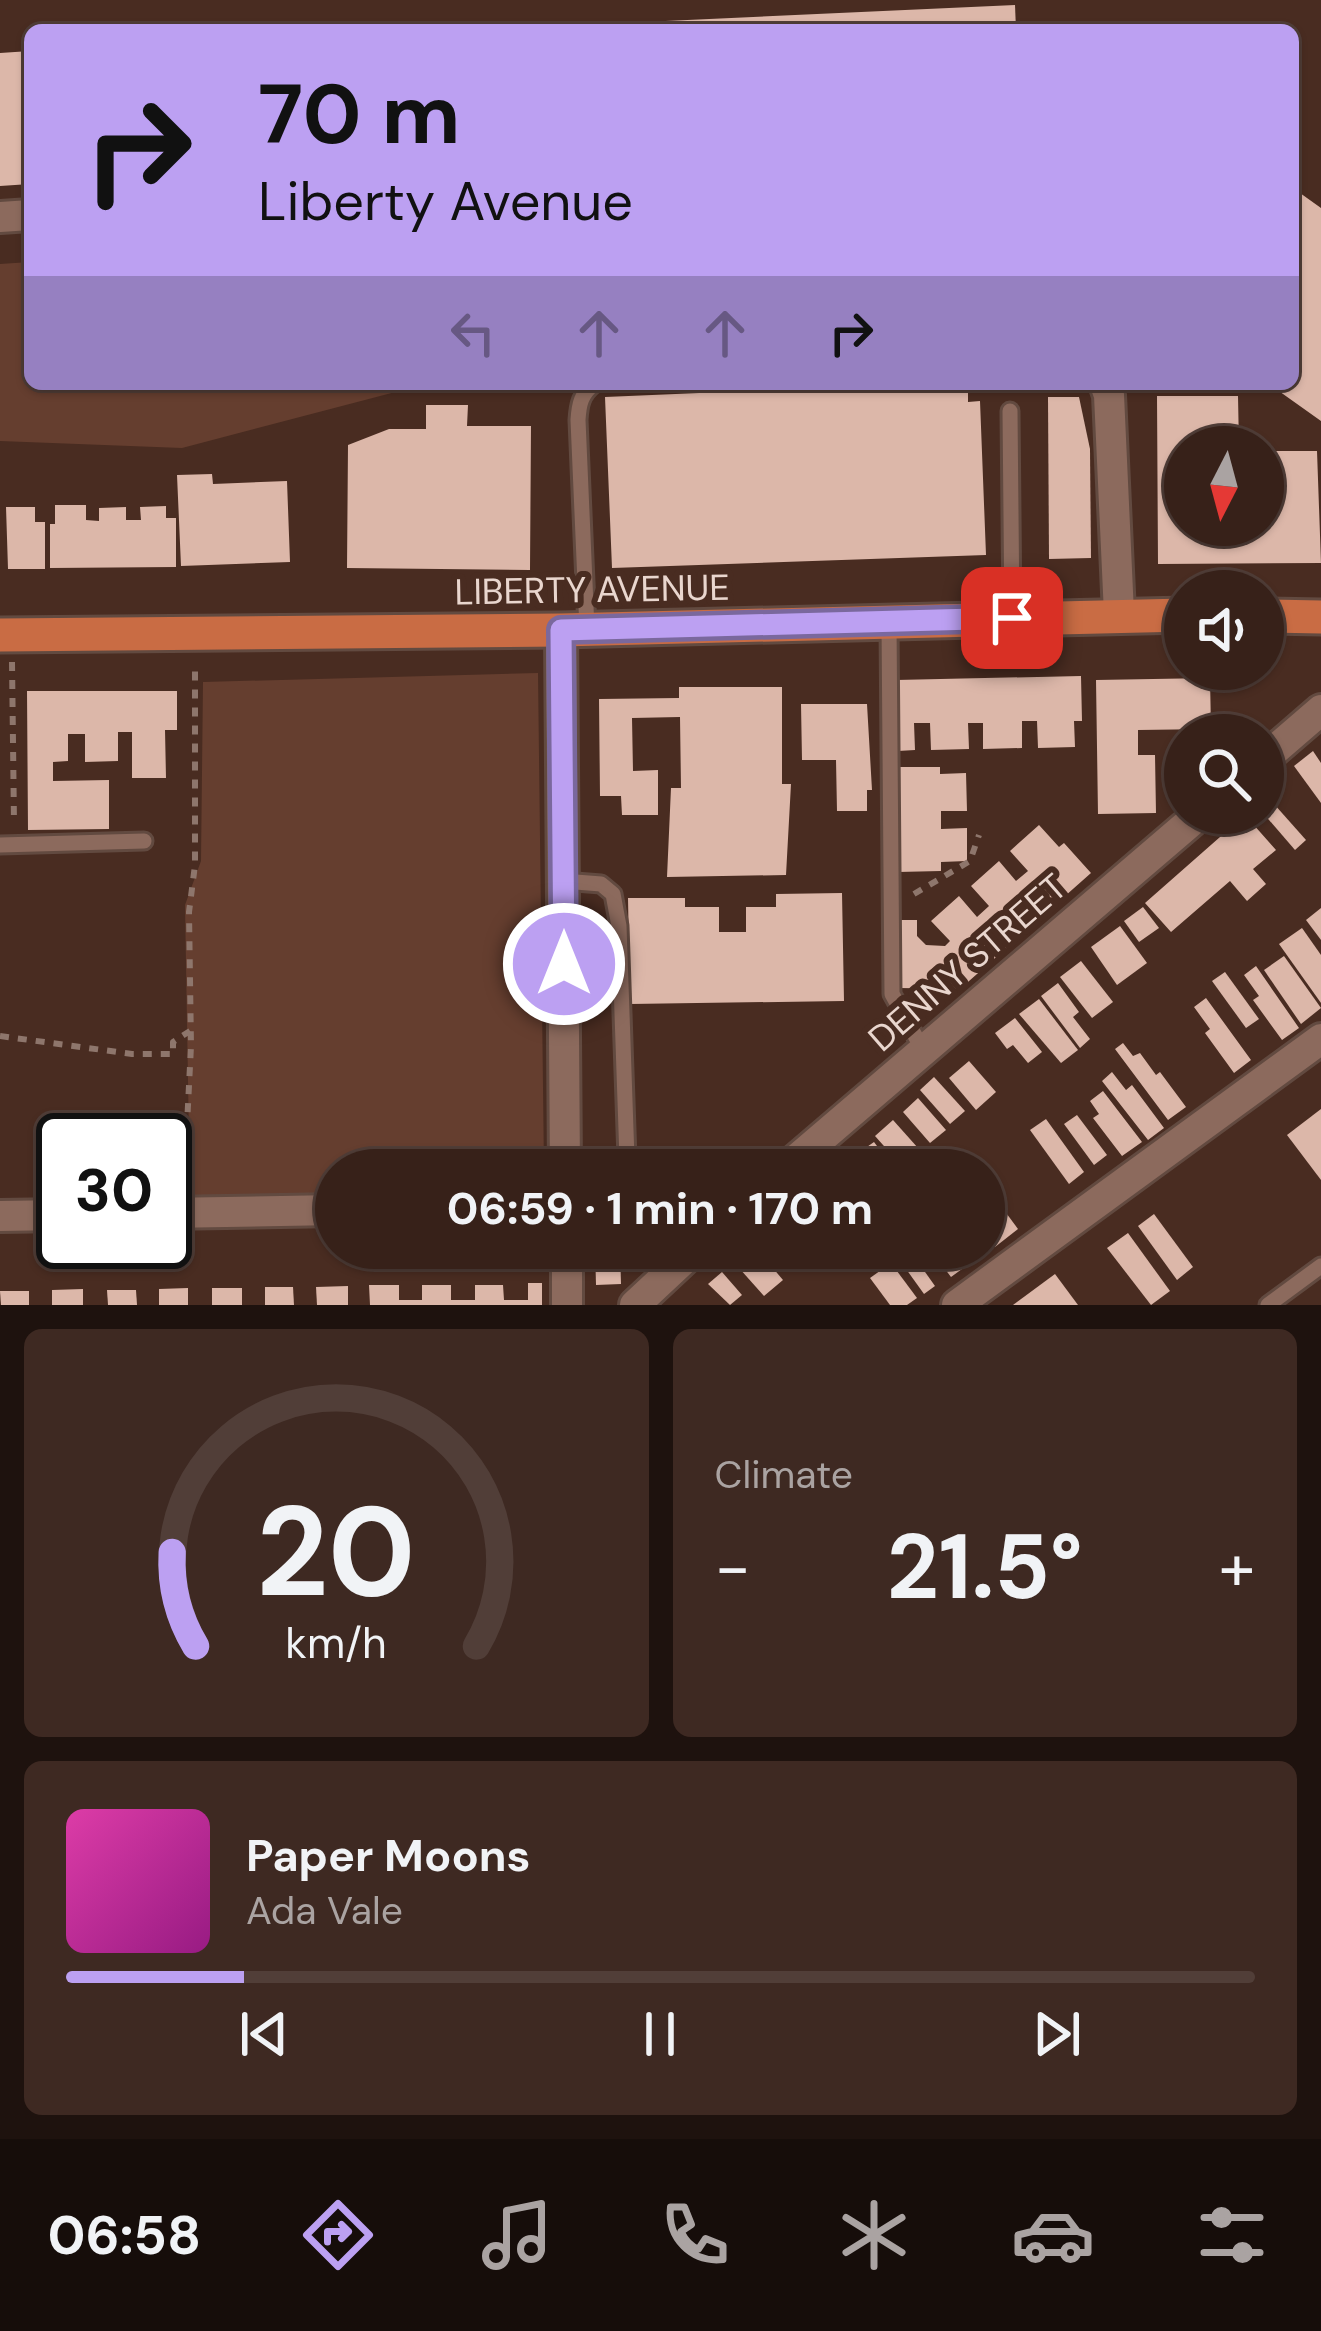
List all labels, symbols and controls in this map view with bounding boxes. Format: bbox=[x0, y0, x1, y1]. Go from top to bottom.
text: 70 m bbox=[258, 60, 461, 169]
icon: right bbox=[60, 72, 216, 228]
text: Liberty Avenue bbox=[258, 166, 633, 237]
icon: left bbox=[440, 300, 506, 366]
icon: ahead bbox=[566, 300, 632, 366]
icon: ahead bbox=[692, 300, 758, 366]
icon: right bbox=[818, 300, 884, 366]
north arrow bbox=[1164, 426, 1284, 546]
map controls bbox=[1164, 426, 1284, 834]
street label: LIBERTY AVENUE bbox=[454, 564, 730, 615]
pin bbox=[961, 567, 1063, 669]
button: sound bbox=[1164, 570, 1284, 690]
icon: arrive bbox=[979, 585, 1045, 651]
button: search bbox=[1164, 714, 1284, 834]
street label: DENNY STREET bbox=[858, 863, 1076, 1061]
position arrow bbox=[501, 901, 627, 1027]
speed limit sign: 30 bbox=[36, 1113, 192, 1269]
text: 06:59 · 1 min · 170 m bbox=[447, 1179, 873, 1238]
text: Climate bbox=[715, 1449, 853, 1500]
text: 20 bbox=[257, 1471, 416, 1634]
text: 21.5° bbox=[887, 1509, 1083, 1626]
text: − bbox=[715, 1525, 751, 1610]
text: + bbox=[1219, 1525, 1255, 1610]
text: km/h bbox=[286, 1615, 387, 1671]
text: Paper Moons bbox=[246, 1826, 531, 1885]
text: Ada Vale bbox=[246, 1885, 403, 1936]
icon: previous bbox=[231, 2001, 297, 2067]
icon: pause bbox=[627, 2001, 693, 2067]
icon: next bbox=[1024, 2001, 1090, 2067]
icon: directions bbox=[296, 2193, 380, 2277]
icon: music bbox=[475, 2193, 559, 2277]
icon: phone bbox=[653, 2193, 737, 2277]
icon: climate bbox=[832, 2193, 916, 2277]
icon: car bbox=[1011, 2193, 1095, 2277]
icon: filters bbox=[1190, 2193, 1274, 2277]
text: 06:58 bbox=[47, 2200, 201, 2271]

